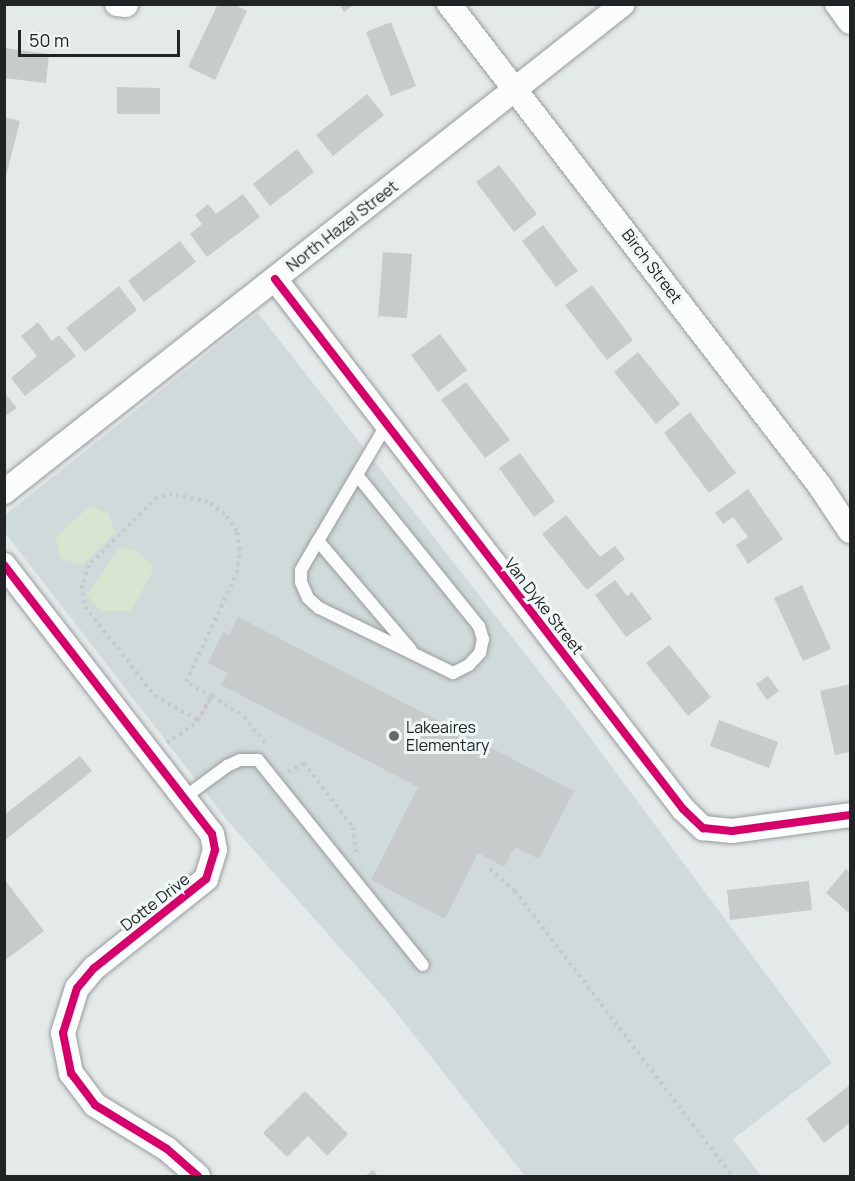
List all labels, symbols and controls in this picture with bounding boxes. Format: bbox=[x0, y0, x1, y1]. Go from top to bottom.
scale bar bbox=[21, 18, 183, 56]
text: 50 m bbox=[29, 28, 69, 52]
street label: North Hazel Street bbox=[282, 176, 402, 276]
street label: Birch Street bbox=[618, 225, 686, 307]
street label: Van Dyke Street bbox=[500, 554, 588, 658]
place label: Lakeaires Elementary bbox=[406, 717, 489, 755]
marker: Lakeaires Elementary bbox=[387, 729, 401, 743]
street label: Dotte Drive bbox=[117, 869, 193, 935]

